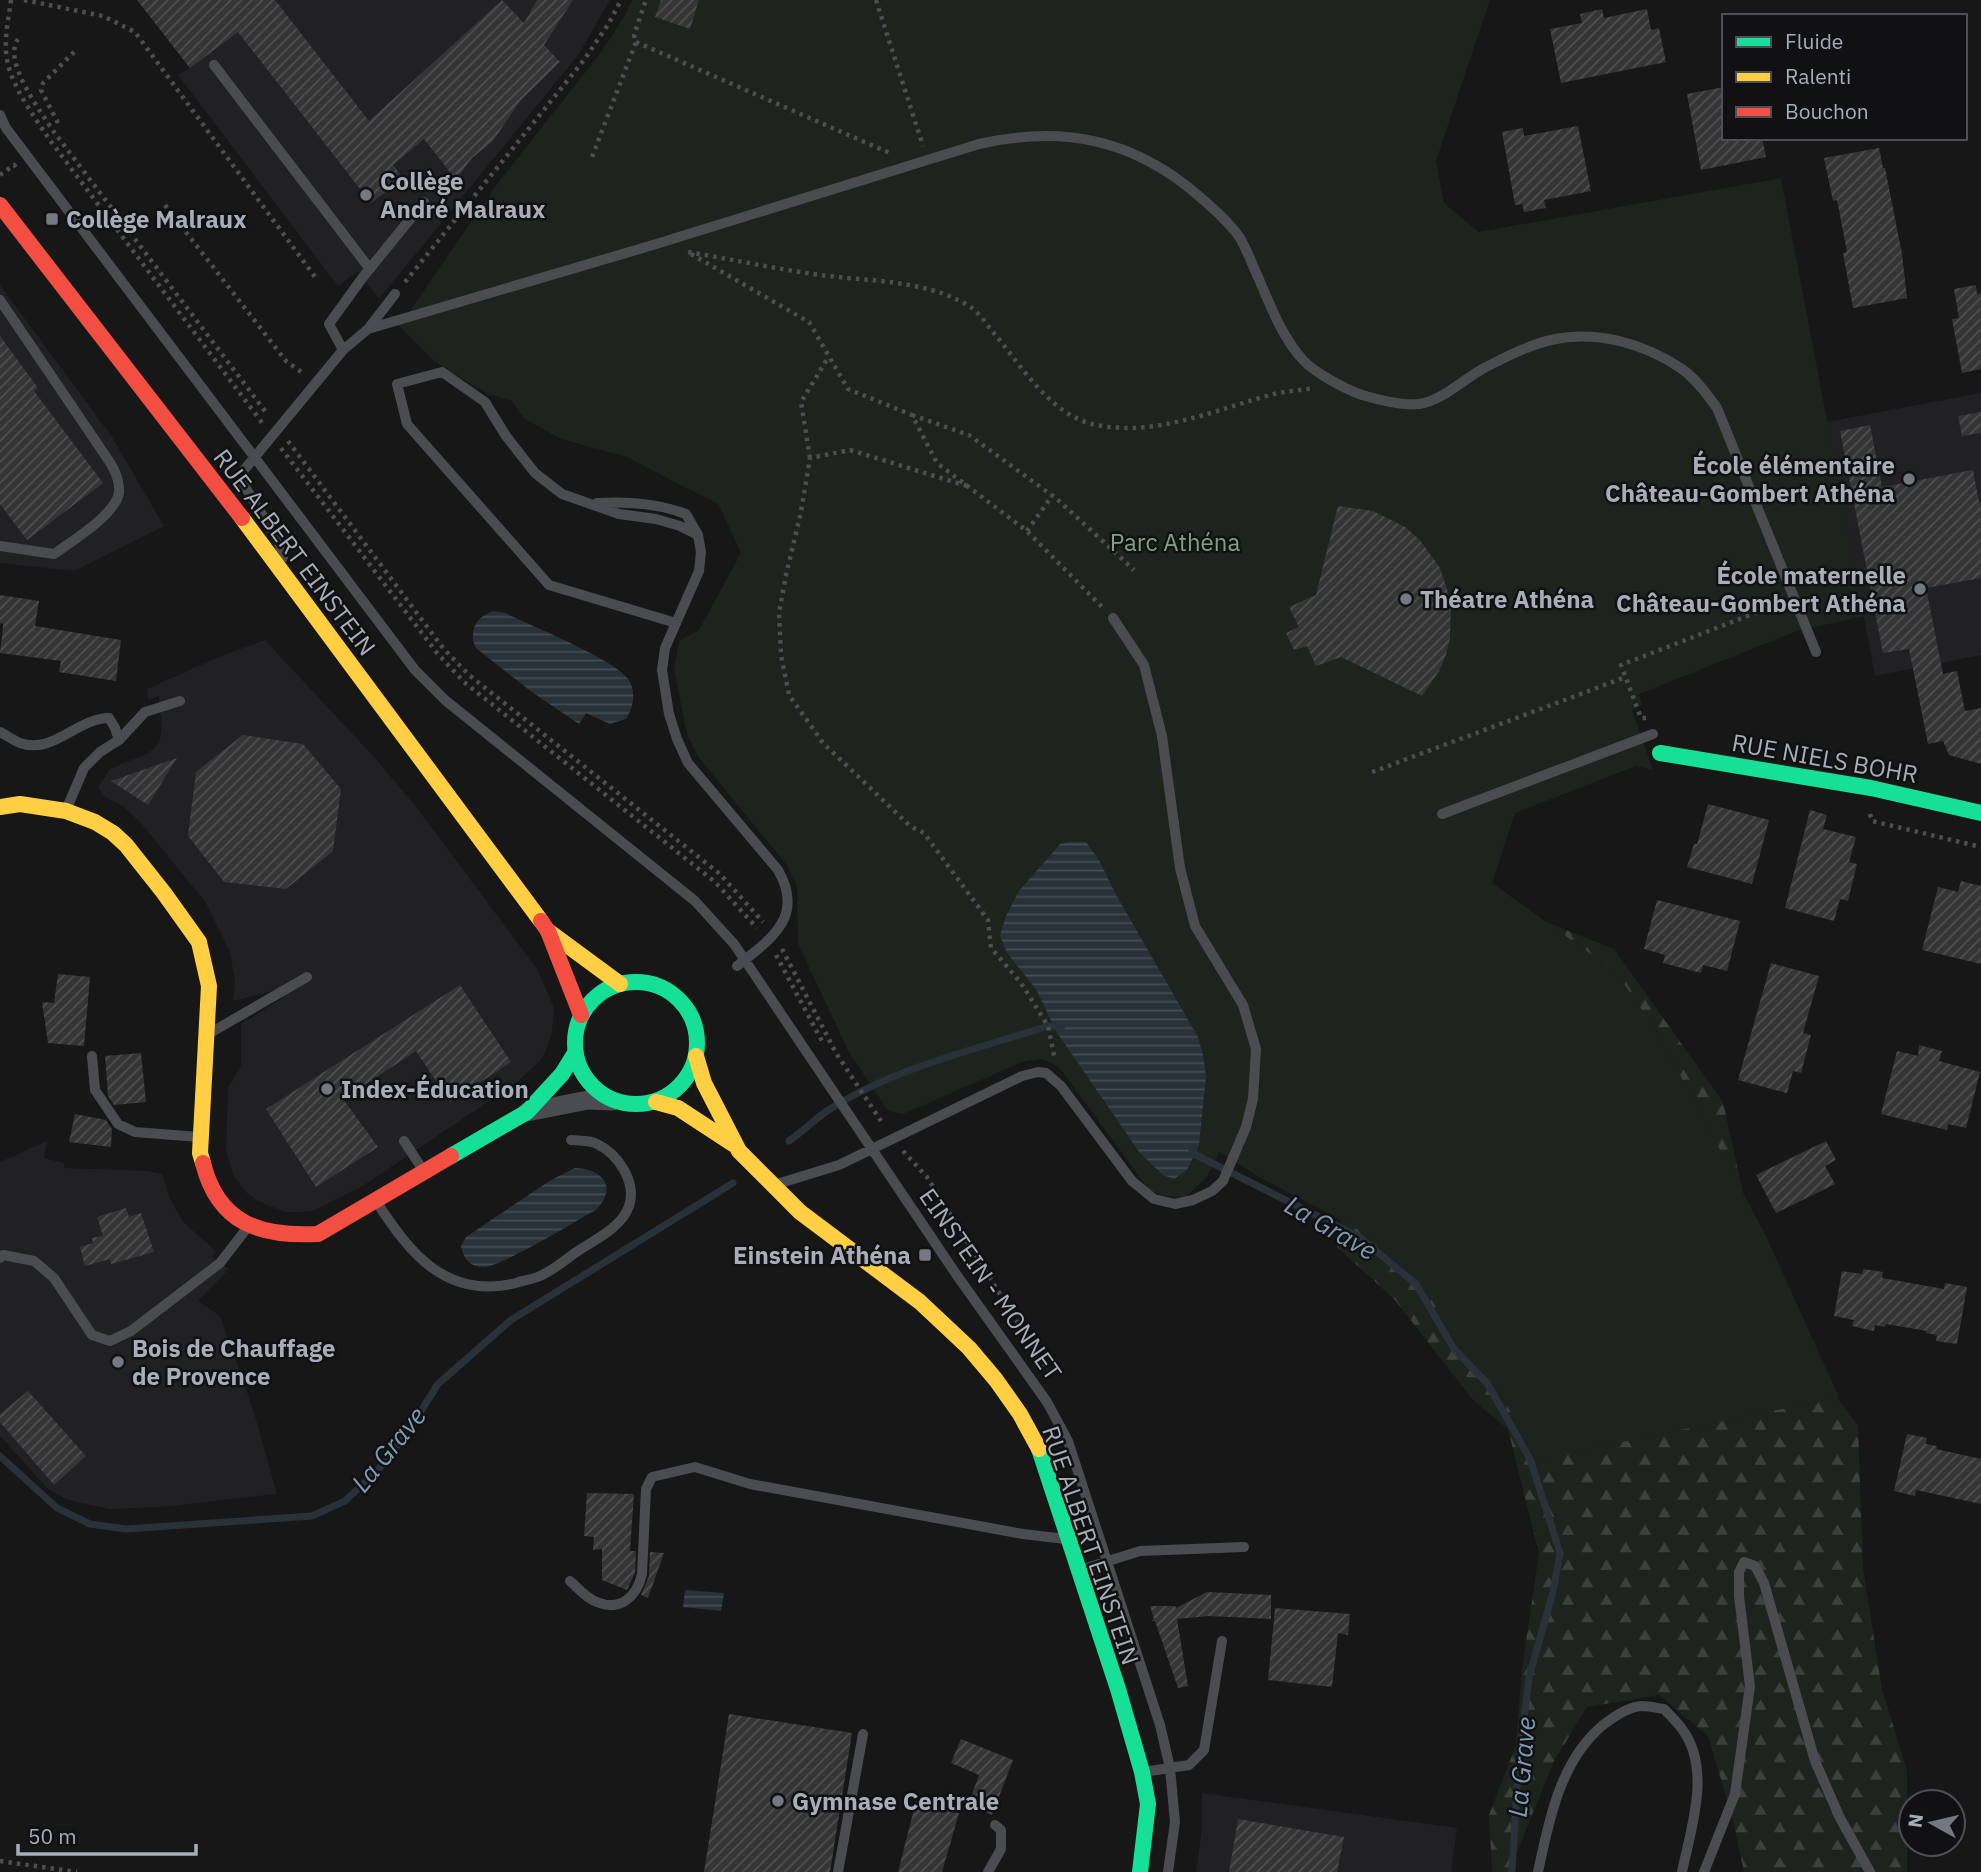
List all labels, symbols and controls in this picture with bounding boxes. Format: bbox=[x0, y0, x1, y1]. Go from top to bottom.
legend bbox=[1722, 14, 1967, 140]
text: Fluide bbox=[1785, 27, 1843, 55]
text: Ralenti bbox=[1785, 62, 1851, 90]
text: Bouchon bbox=[1785, 97, 1869, 125]
place label: Collège André Malraux bbox=[380, 165, 546, 225]
marker: Collège André Malraux bbox=[358, 187, 374, 203]
place label: Collège Malraux bbox=[66, 203, 247, 235]
marker: Collège Malraux bbox=[44, 211, 60, 227]
street label: RUE ALBERT EINSTEIN bbox=[207, 442, 383, 662]
place label: École élémentaire Château-Gombert Athéna bbox=[1605, 449, 1895, 509]
marker: École élémentaire Château-Gombert Athéna bbox=[1901, 471, 1917, 487]
park label: Parc Athéna bbox=[1110, 526, 1240, 558]
place label: École maternelle Château-Gombert Athéna bbox=[1616, 559, 1906, 619]
marker: École maternelle Château-Gombert Athéna bbox=[1912, 581, 1928, 597]
place label: Théatre Athéna bbox=[1420, 583, 1594, 615]
marker: Théatre Athéna bbox=[1398, 591, 1414, 607]
street label: RUE NIELS BOHR bbox=[1730, 726, 1920, 790]
place label: Index-Éducation bbox=[341, 1073, 529, 1105]
marker: Index-Éducation bbox=[319, 1081, 335, 1097]
street label: EINSTEIN - MONNET bbox=[913, 1182, 1070, 1387]
water label: La Grave bbox=[1279, 1187, 1383, 1267]
place label: Einstein Athéna bbox=[733, 1239, 911, 1271]
marker: Einstein Athéna bbox=[917, 1247, 933, 1263]
place label: Bois de Chauffage de Provence bbox=[132, 1332, 335, 1392]
marker: Bois de Chauffage de Provence bbox=[110, 1354, 126, 1370]
water label: La Grave bbox=[343, 1399, 433, 1499]
street label: RUE ALBERT EINSTEIN bbox=[1035, 1421, 1147, 1669]
water label: La Grave bbox=[1500, 1715, 1542, 1819]
place label: Gymnase Centrale bbox=[792, 1785, 999, 1817]
north arrow bbox=[1897, 1788, 1967, 1858]
marker: Gymnase Centrale bbox=[770, 1793, 786, 1809]
scale bar bbox=[18, 1812, 196, 1856]
text: N bbox=[1902, 1812, 1928, 1829]
text: 50 m bbox=[28, 1822, 77, 1850]

